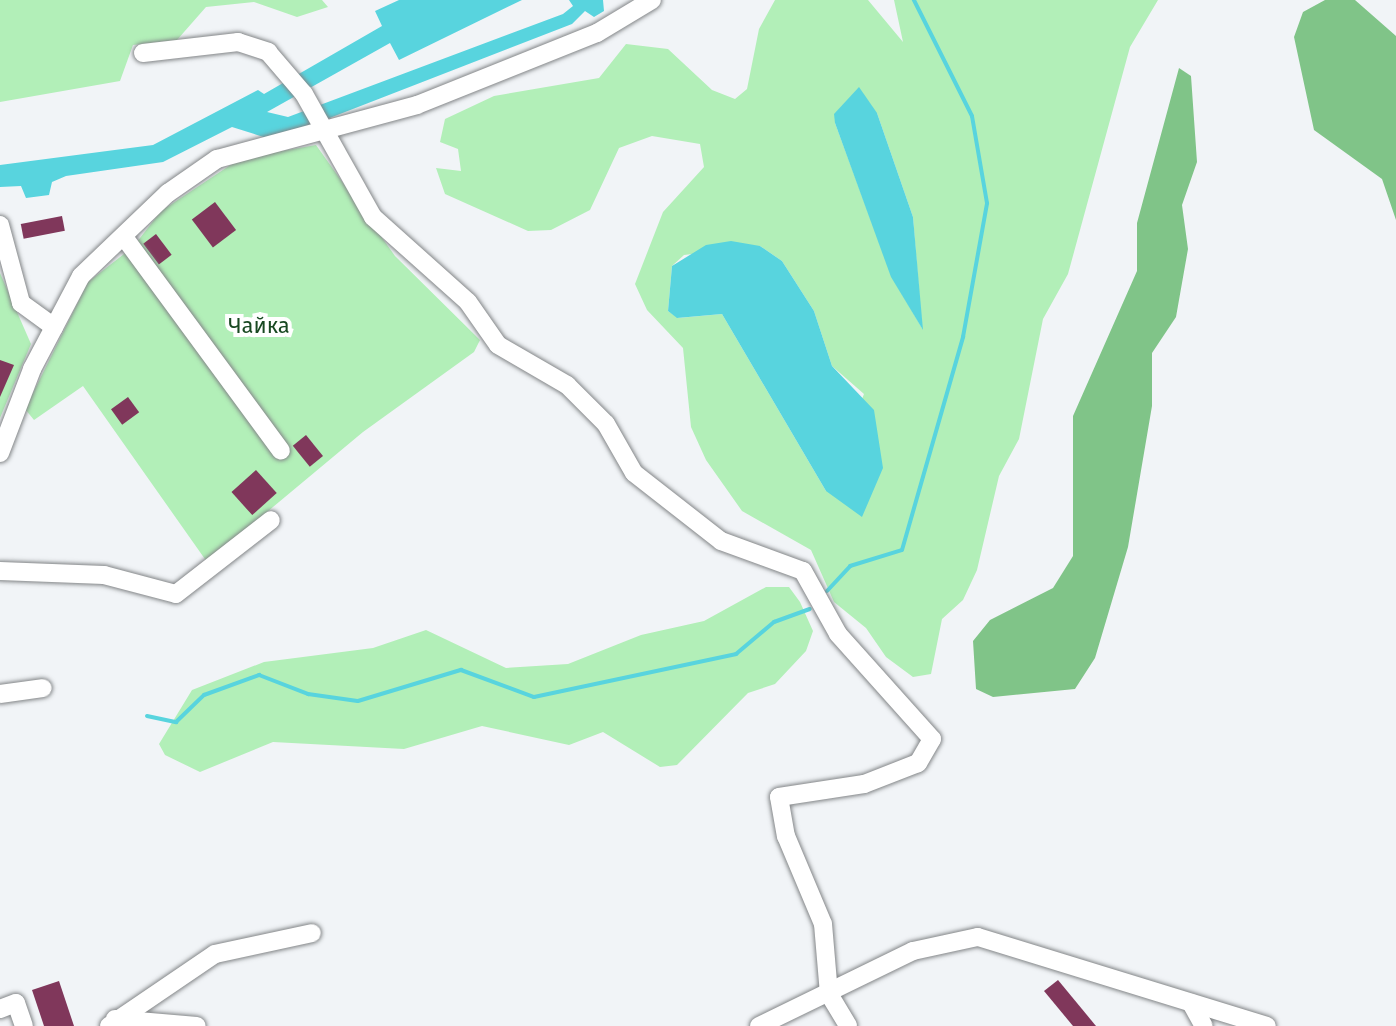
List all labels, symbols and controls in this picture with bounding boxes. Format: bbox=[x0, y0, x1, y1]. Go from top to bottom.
park label: Чайка bbox=[228, 313, 290, 339]

